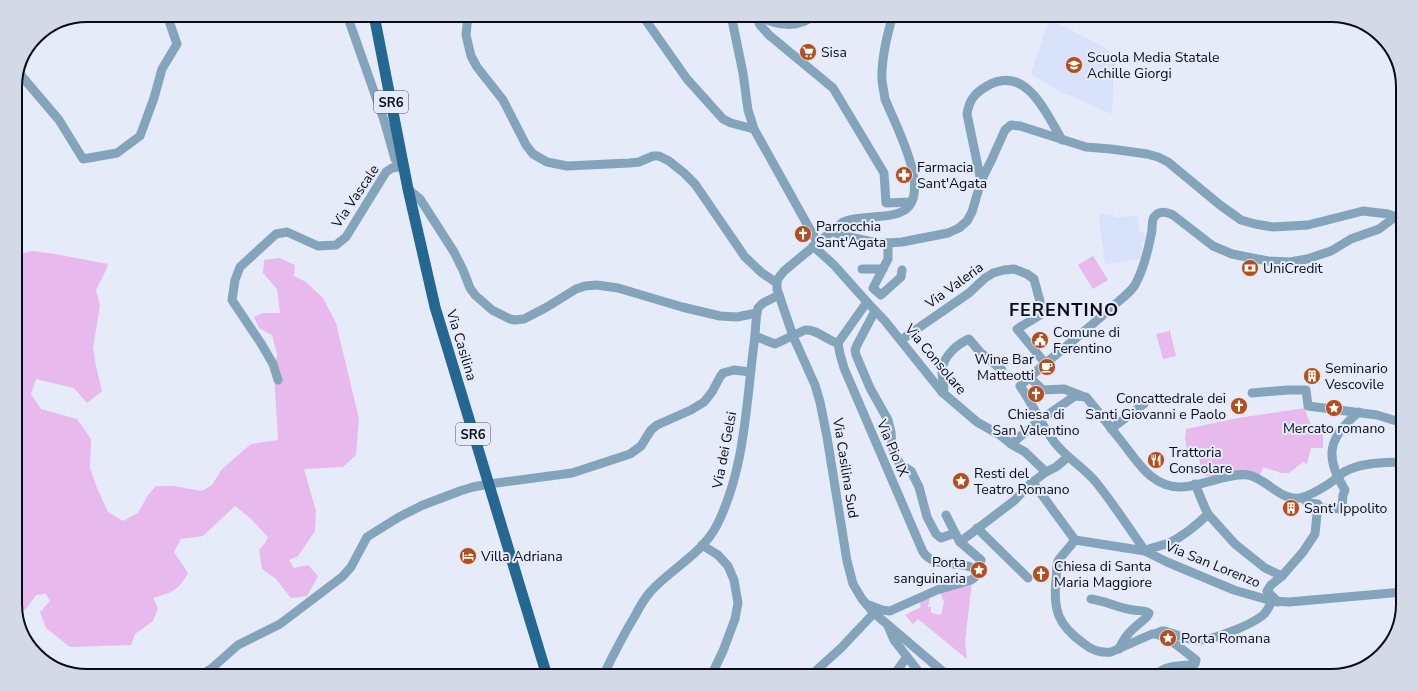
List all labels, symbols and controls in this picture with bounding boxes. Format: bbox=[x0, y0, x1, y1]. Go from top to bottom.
supermarket icon: Sisa bbox=[798, 42, 818, 62]
place label: Sisa bbox=[821, 43, 847, 62]
place label: Scuola Media Statale Achille Giorgi bbox=[1087, 48, 1219, 83]
school or university icon: Scuola Media Statale Achille Giorgi bbox=[1064, 55, 1084, 75]
road number: SR6 bbox=[374, 91, 408, 113]
place label: Farmacia Sant'Agata bbox=[917, 158, 987, 193]
street label: Via Vascale bbox=[327, 161, 383, 232]
pharmacy icon: Farmacia Sant'Agata bbox=[894, 165, 914, 185]
place label: Parrocchia Sant'Agata bbox=[816, 217, 886, 252]
church icon: Parrocchia Sant'Agata bbox=[793, 224, 813, 244]
street label: Via Valeria bbox=[921, 258, 987, 313]
bank icon: UniCredit bbox=[1240, 258, 1260, 278]
place label: UniCredit bbox=[1263, 259, 1323, 278]
district label: FERENTINO bbox=[1009, 298, 1119, 322]
street label: Via Casilina bbox=[441, 306, 481, 383]
street label: Via Consolare bbox=[900, 319, 971, 399]
place label: Comune di Ferentino bbox=[1053, 323, 1120, 358]
public building icon: Comune di Ferentino bbox=[1030, 330, 1050, 350]
place label: Wine Bar Matteotti bbox=[974, 350, 1034, 385]
cafe icon: Wine Bar Matteotti bbox=[1037, 357, 1057, 377]
place label: Seminario Vescovile bbox=[1324, 359, 1388, 394]
building icon: Seminario Vescovile bbox=[1302, 366, 1322, 386]
church icon: Chiesa di San Valentino bbox=[1026, 384, 1046, 404]
place label: Concattedrale dei Santi Giovanni e Paolo bbox=[1085, 389, 1226, 424]
church icon: Concattedrale dei Santi Giovanni e Paolo bbox=[1229, 396, 1249, 416]
place icon: Mercato romano bbox=[1324, 398, 1344, 418]
place label: Chiesa di San Valentino bbox=[992, 405, 1080, 440]
street label: Via dei Gelsi bbox=[708, 410, 741, 491]
street label: Via Casilina Sud bbox=[828, 415, 863, 520]
street label: Via Pio IX bbox=[872, 416, 913, 480]
place label: Mercato romano bbox=[1283, 419, 1385, 438]
road number: SR6 bbox=[456, 423, 490, 445]
place label: Trattoria Consolare bbox=[1169, 443, 1232, 478]
restaurant icon: Trattoria Consolare bbox=[1146, 450, 1166, 470]
place label: Resti del Teatro Romano bbox=[974, 464, 1070, 499]
place icon: Resti del Teatro Romano bbox=[951, 471, 971, 491]
building icon: Sant' Ippolito bbox=[1281, 498, 1301, 518]
place label: Sant' Ippolito bbox=[1304, 499, 1387, 518]
street label: Via San Lorenzo bbox=[1161, 536, 1264, 592]
hotel icon: Villa Adriana bbox=[458, 546, 478, 566]
place label: Villa Adriana bbox=[480, 547, 563, 566]
place label: Porta sanguinaria bbox=[894, 553, 966, 588]
place label: Chiesa di Santa Maria Maggiore bbox=[1054, 557, 1152, 592]
place icon: Porta sanguinaria bbox=[969, 560, 989, 580]
church icon: Chiesa di Santa Maria Maggiore bbox=[1031, 564, 1051, 584]
place icon: Porta Romana bbox=[1158, 628, 1178, 648]
place label: Porta Romana bbox=[1181, 629, 1270, 648]

